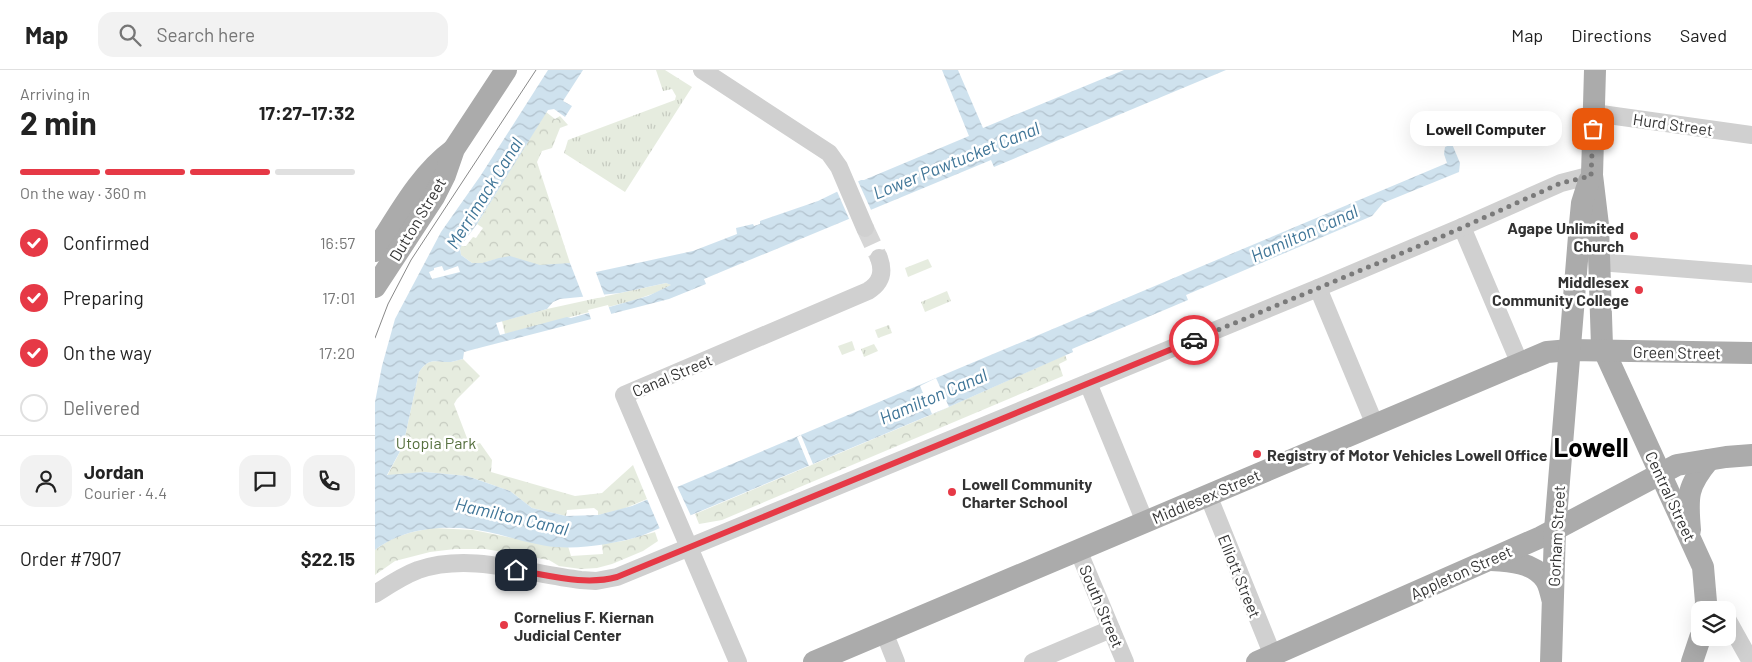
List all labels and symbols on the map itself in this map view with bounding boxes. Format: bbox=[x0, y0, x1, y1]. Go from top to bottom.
pin bbox=[1572, 108, 1614, 150]
street label: Hurd Street bbox=[1632, 109, 1714, 139]
callout: Lowell Computer bbox=[1411, 112, 1563, 146]
water label: Lower Pawtucket Canal bbox=[869, 116, 1043, 204]
water label: Merrimack Canal bbox=[441, 133, 527, 253]
street label: Dutton Street bbox=[385, 174, 449, 264]
water label: Hamilton Canal bbox=[1247, 200, 1361, 266]
place label: Agape Unlimited Church bbox=[1507, 218, 1624, 255]
marker: Agape Unlimited Church bbox=[1628, 230, 1640, 242]
place label: Middlesex Community College bbox=[1492, 272, 1629, 309]
marker: Middlesex Community College bbox=[1633, 284, 1645, 296]
courier bbox=[1169, 315, 1219, 365]
street label: Green Street bbox=[1633, 342, 1721, 362]
street label: Canal Street bbox=[629, 350, 715, 400]
water label: Hamilton Canal bbox=[876, 363, 990, 429]
district label: Lowell bbox=[1553, 431, 1629, 462]
park label: Utopia Park bbox=[396, 433, 476, 452]
place label: Registry of Motor Vehicles Lowell Office bbox=[1267, 445, 1548, 464]
marker: Registry of Motor Vehicles Lowell Office bbox=[1251, 448, 1263, 460]
street label: Central Street bbox=[1642, 448, 1700, 544]
street label: Middlesex Street bbox=[1149, 465, 1263, 527]
place label: Lowell Community Charter School bbox=[962, 474, 1092, 511]
street label: Gorham Street bbox=[1544, 485, 1568, 587]
marker: Lowell Community Charter School bbox=[946, 486, 958, 498]
water label: Hamilton Canal bbox=[453, 492, 571, 540]
street label: Elliott Street bbox=[1215, 532, 1265, 620]
street label: Appleton Street bbox=[1407, 541, 1515, 603]
pin bbox=[495, 549, 537, 591]
street label: South Street bbox=[1076, 562, 1128, 650]
place label: Cornelius F. Kiernan Judicial Center bbox=[514, 607, 654, 644]
marker: Cornelius F. Kiernan Judicial Center bbox=[498, 619, 510, 631]

